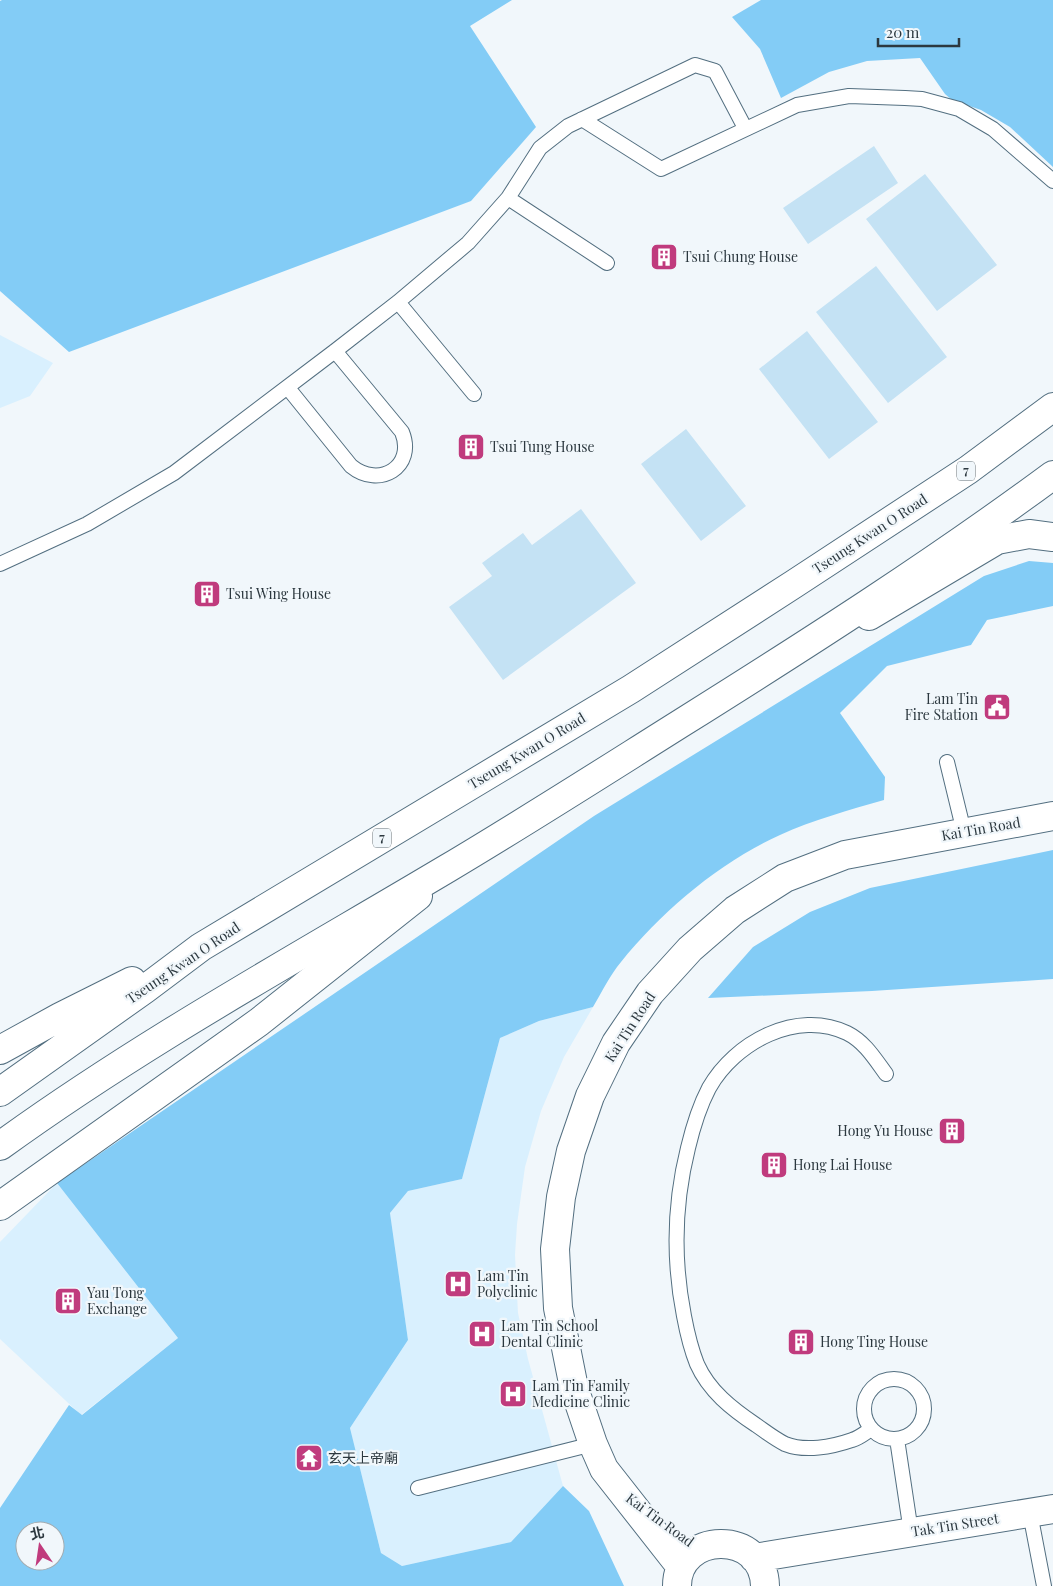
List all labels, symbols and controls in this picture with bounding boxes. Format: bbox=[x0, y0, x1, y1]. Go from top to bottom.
scale bar bbox=[878, 15, 959, 47]
text: 20 m bbox=[886, 22, 920, 42]
building icon: Tsui Chung House bbox=[649, 242, 679, 272]
place label: Tsui Chung House bbox=[683, 247, 798, 266]
building icon: Tsui Tung House bbox=[456, 432, 486, 462]
place label: Tsui Tung House bbox=[490, 437, 595, 456]
road number: 7 bbox=[957, 462, 975, 481]
street label: Tseung Kwan O Road bbox=[809, 489, 931, 578]
building icon: Tsui Wing House bbox=[192, 579, 222, 609]
place label: Tsui Wing House bbox=[226, 584, 331, 603]
place label: Lam Tin Fire Station bbox=[905, 689, 979, 724]
public building icon: Lam Tin Fire Station bbox=[982, 692, 1012, 722]
street label: Tseung Kwan O Road bbox=[465, 708, 589, 793]
street label: Kai Tin Road bbox=[940, 812, 1022, 845]
road number: 7 bbox=[373, 828, 391, 848]
street label: Tseung Kwan O Road bbox=[122, 917, 243, 1008]
street label: Kai Tin Road bbox=[600, 988, 659, 1065]
building icon: Hong Yu House bbox=[937, 1116, 967, 1146]
place label: Hong Yu House bbox=[837, 1121, 933, 1140]
building icon: Hong Lai House bbox=[759, 1150, 789, 1180]
place label: Hong Lai House bbox=[793, 1155, 892, 1174]
place label: Lam Tin Polyclinic bbox=[477, 1266, 538, 1301]
hospital icon: Lam Tin Polyclinic bbox=[443, 1269, 473, 1299]
place label: Yau Tong Exchange bbox=[86, 1283, 147, 1318]
building icon: Yau Tong Exchange bbox=[53, 1286, 83, 1316]
place label: Lam Tin School Dental Clinic bbox=[501, 1316, 598, 1351]
hospital icon: Lam Tin School Dental Clinic bbox=[467, 1319, 497, 1349]
building icon: Hong Ting House bbox=[786, 1327, 816, 1357]
place label: Hong Ting House bbox=[820, 1332, 928, 1351]
place label: Lam Tin Family Medicine Clinic bbox=[532, 1376, 630, 1411]
hospital icon: Lam Tin Family Medicine Clinic bbox=[498, 1379, 528, 1409]
temple icon: 玄天上帝廟 bbox=[294, 1443, 324, 1473]
place label: 玄天上帝廟 bbox=[328, 1448, 398, 1467]
street label: Kai Tin Road bbox=[622, 1488, 698, 1551]
street label: Tak Tin Street bbox=[910, 1508, 1001, 1541]
north arrow bbox=[15, 1521, 65, 1571]
text: 北 bbox=[28, 1522, 46, 1544]

